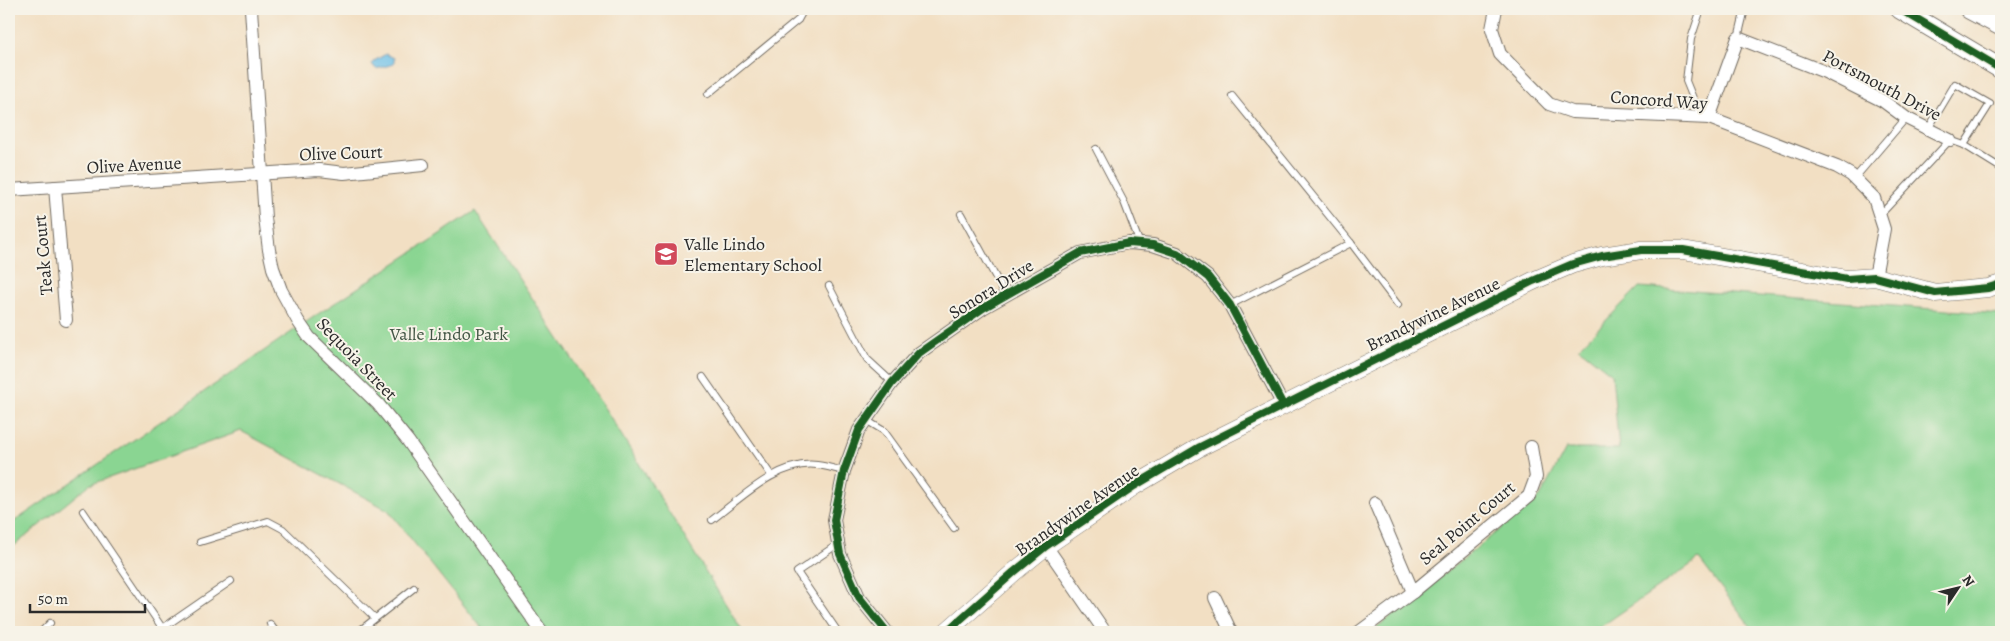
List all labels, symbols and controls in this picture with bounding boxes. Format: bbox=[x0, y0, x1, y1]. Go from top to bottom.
street label: Portsmouth Drive bbox=[1818, 44, 1946, 126]
street label: Concord Way bbox=[1610, 85, 1709, 115]
street label: Olive Court bbox=[299, 140, 383, 166]
street label: Olive Avenue bbox=[86, 151, 182, 179]
street label: Teak Court bbox=[28, 214, 58, 296]
place label: Valle Lindo Elementary School bbox=[683, 232, 822, 277]
school or university icon: Valle Lindo Elementary School bbox=[653, 241, 679, 267]
street label: Sonora Drive bbox=[944, 253, 1038, 325]
street label: Brandywine Avenue bbox=[1362, 271, 1504, 357]
street label: Sequoia Street bbox=[311, 312, 403, 406]
park label: Valle Lindo Park bbox=[389, 322, 508, 346]
street label: Brandywine Avenue bbox=[1010, 458, 1144, 562]
street label: Seal Point Court bbox=[1414, 476, 1520, 570]
north arrow bbox=[1932, 564, 1982, 614]
text: N bbox=[1958, 571, 1979, 590]
scale bar bbox=[30, 581, 145, 613]
text: 50 m bbox=[38, 589, 68, 609]

